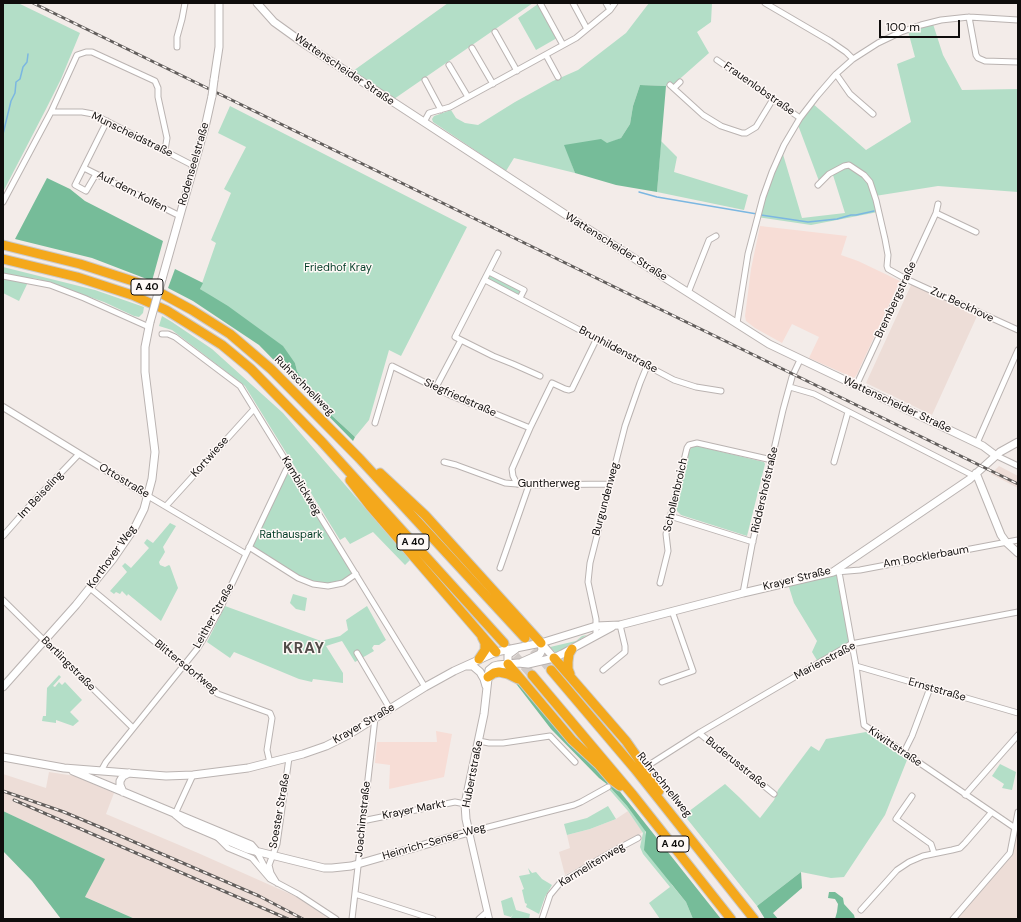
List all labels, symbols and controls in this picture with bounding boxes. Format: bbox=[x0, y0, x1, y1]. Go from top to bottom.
scale bar bbox=[881, 12, 962, 38]
text: 100 m bbox=[886, 19, 920, 35]
street label: Wattenscheider Straße bbox=[291, 31, 397, 109]
street label: Frauenlobstraße bbox=[721, 60, 797, 118]
street label: Munscheidstraße bbox=[89, 110, 175, 160]
street label: Rodenseelstraße bbox=[176, 121, 212, 207]
street label: Auf dem Kolfen bbox=[95, 169, 169, 215]
street label: Wattenscheider Straße bbox=[562, 210, 670, 284]
street label: Brembergstraße bbox=[873, 260, 919, 340]
park label: Friedhof Kray bbox=[304, 261, 372, 275]
road number: A 40 bbox=[131, 279, 163, 295]
street label: Zur Beckhove bbox=[928, 285, 996, 325]
street label: Brunhildenstraße bbox=[576, 324, 660, 376]
street label: Ruhrschnellweg bbox=[271, 353, 337, 419]
street label: Wattenscheider Straße bbox=[841, 374, 953, 436]
street label: Siegfriedstraße bbox=[422, 376, 498, 420]
street label: Kortwiese bbox=[188, 434, 232, 480]
street label: Riddershofstraße bbox=[749, 446, 781, 534]
street label: Kamblickweg bbox=[278, 454, 324, 518]
street label: Schollenbroich bbox=[661, 457, 691, 533]
street label: Ottostraße bbox=[96, 461, 152, 501]
street label: Burgundenweg bbox=[590, 461, 622, 537]
street label: Im Beiseling bbox=[16, 469, 66, 521]
street label: Guntherweg bbox=[518, 477, 580, 491]
street label: Korthover Weg bbox=[85, 523, 139, 591]
park label: Rathauspark bbox=[259, 528, 323, 542]
road number: A 40 bbox=[397, 534, 429, 550]
street label: Am Bocklerbaum bbox=[882, 543, 970, 571]
street label: Krayer Straße bbox=[762, 564, 832, 594]
street label: Leither Straße bbox=[191, 581, 237, 651]
street label: Bartlingstraße bbox=[38, 634, 98, 694]
street label: Blittersdorfweg bbox=[152, 637, 220, 697]
street label: Marienstraße bbox=[792, 639, 858, 683]
district label: KRAY bbox=[283, 640, 325, 658]
street label: Ernststraße bbox=[907, 675, 967, 705]
street label: Krayer Straße bbox=[331, 701, 397, 747]
street label: Kiwittstraße bbox=[866, 724, 924, 770]
street label: Buderusstraße bbox=[703, 734, 769, 792]
street label: Hubertstraße bbox=[460, 739, 486, 809]
street label: Ruhrschnellweg bbox=[634, 750, 694, 820]
street label: Soester Straße bbox=[267, 772, 293, 850]
street label: Joachimstraße bbox=[352, 780, 374, 858]
street label: Krayer Markt bbox=[381, 797, 447, 823]
street label: Heinrich-Sense-Weg bbox=[381, 821, 487, 863]
road number: A 40 bbox=[657, 836, 689, 852]
street label: Karmelitenweg bbox=[557, 840, 627, 890]

